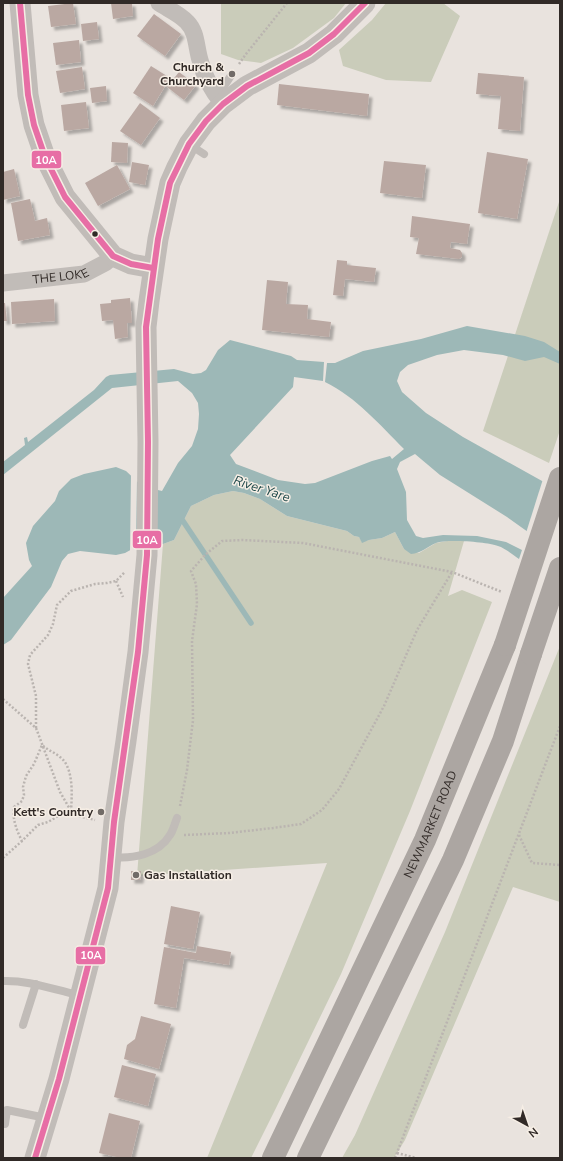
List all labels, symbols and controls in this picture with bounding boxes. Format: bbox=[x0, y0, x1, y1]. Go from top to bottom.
place label: Church & Churchyard bbox=[160, 59, 224, 89]
marker: Church & Churchyard bbox=[227, 69, 237, 79]
line badge: 10A bbox=[31, 150, 62, 169]
text: 10A bbox=[35, 153, 58, 168]
unlabelled marker bbox=[90, 229, 100, 239]
street label: THE LOKE bbox=[32, 265, 92, 288]
water label: River Yare bbox=[231, 471, 292, 507]
line badge: 10A bbox=[132, 530, 162, 549]
text: 10A bbox=[136, 533, 159, 548]
street label: NEWMARKET ROAD bbox=[400, 768, 461, 881]
place label: Kett's Country bbox=[13, 804, 94, 820]
marker: Kett's Country bbox=[96, 807, 106, 817]
place label: Gas Installation bbox=[144, 867, 232, 883]
marker: Gas Installation bbox=[131, 870, 141, 880]
line badge: 10A bbox=[75, 946, 106, 965]
text: 10A bbox=[80, 948, 103, 963]
north arrow bbox=[507, 1105, 547, 1145]
text: N bbox=[525, 1124, 541, 1141]

